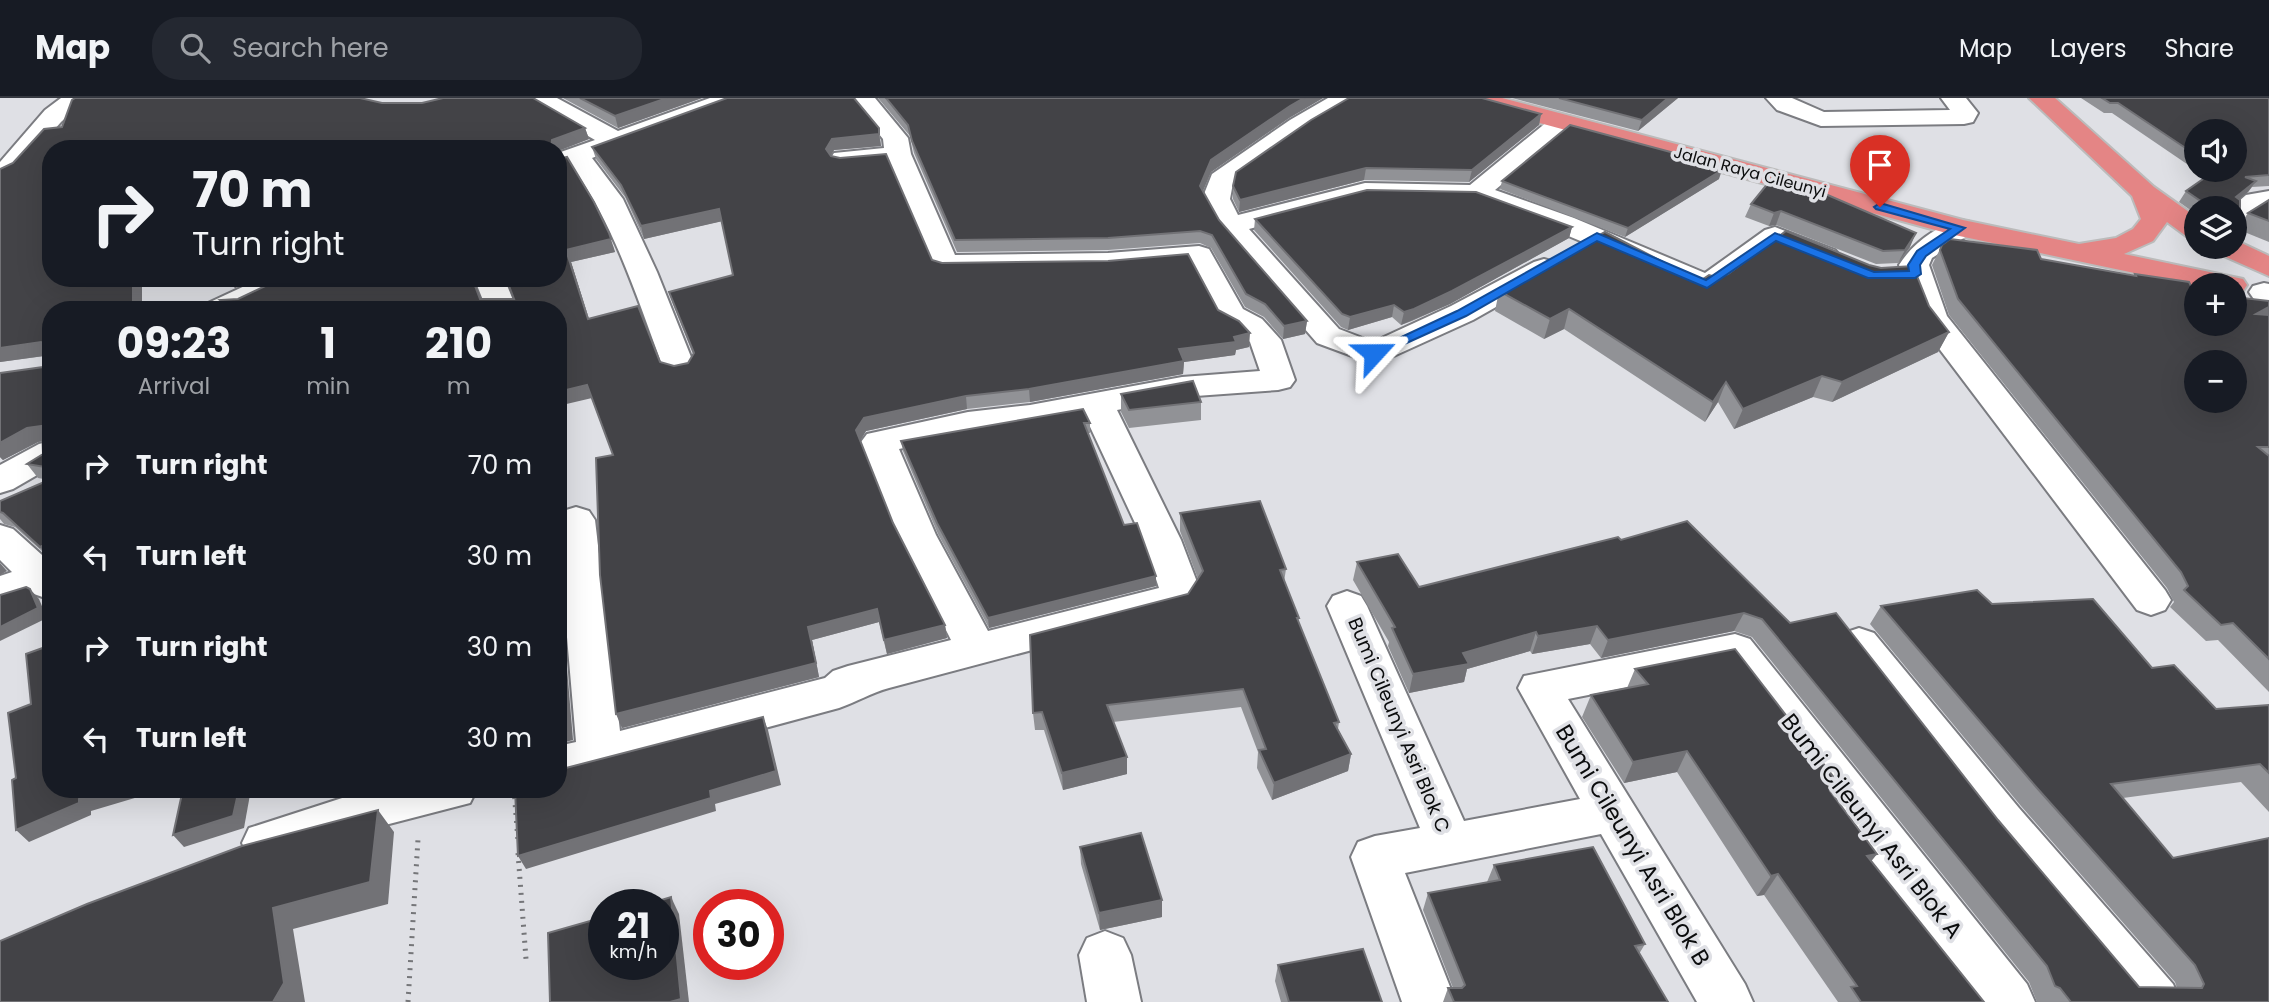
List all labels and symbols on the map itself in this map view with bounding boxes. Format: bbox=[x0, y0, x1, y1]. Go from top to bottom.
pin bbox=[1850, 135, 1910, 207]
street label: Jalan Raya Cileunyi bbox=[1671, 141, 1829, 203]
position arrow bbox=[1337, 316, 1411, 390]
street label: Bumi Cileunyi Asri Blok C bbox=[1341, 613, 1457, 837]
street label: Bumi Cileunyi Asri Blok A bbox=[1774, 707, 1970, 945]
street label: Bumi Cileunyi Asri Blok B bbox=[1548, 718, 1718, 972]
speed limit sign: 30 bbox=[693, 889, 784, 980]

